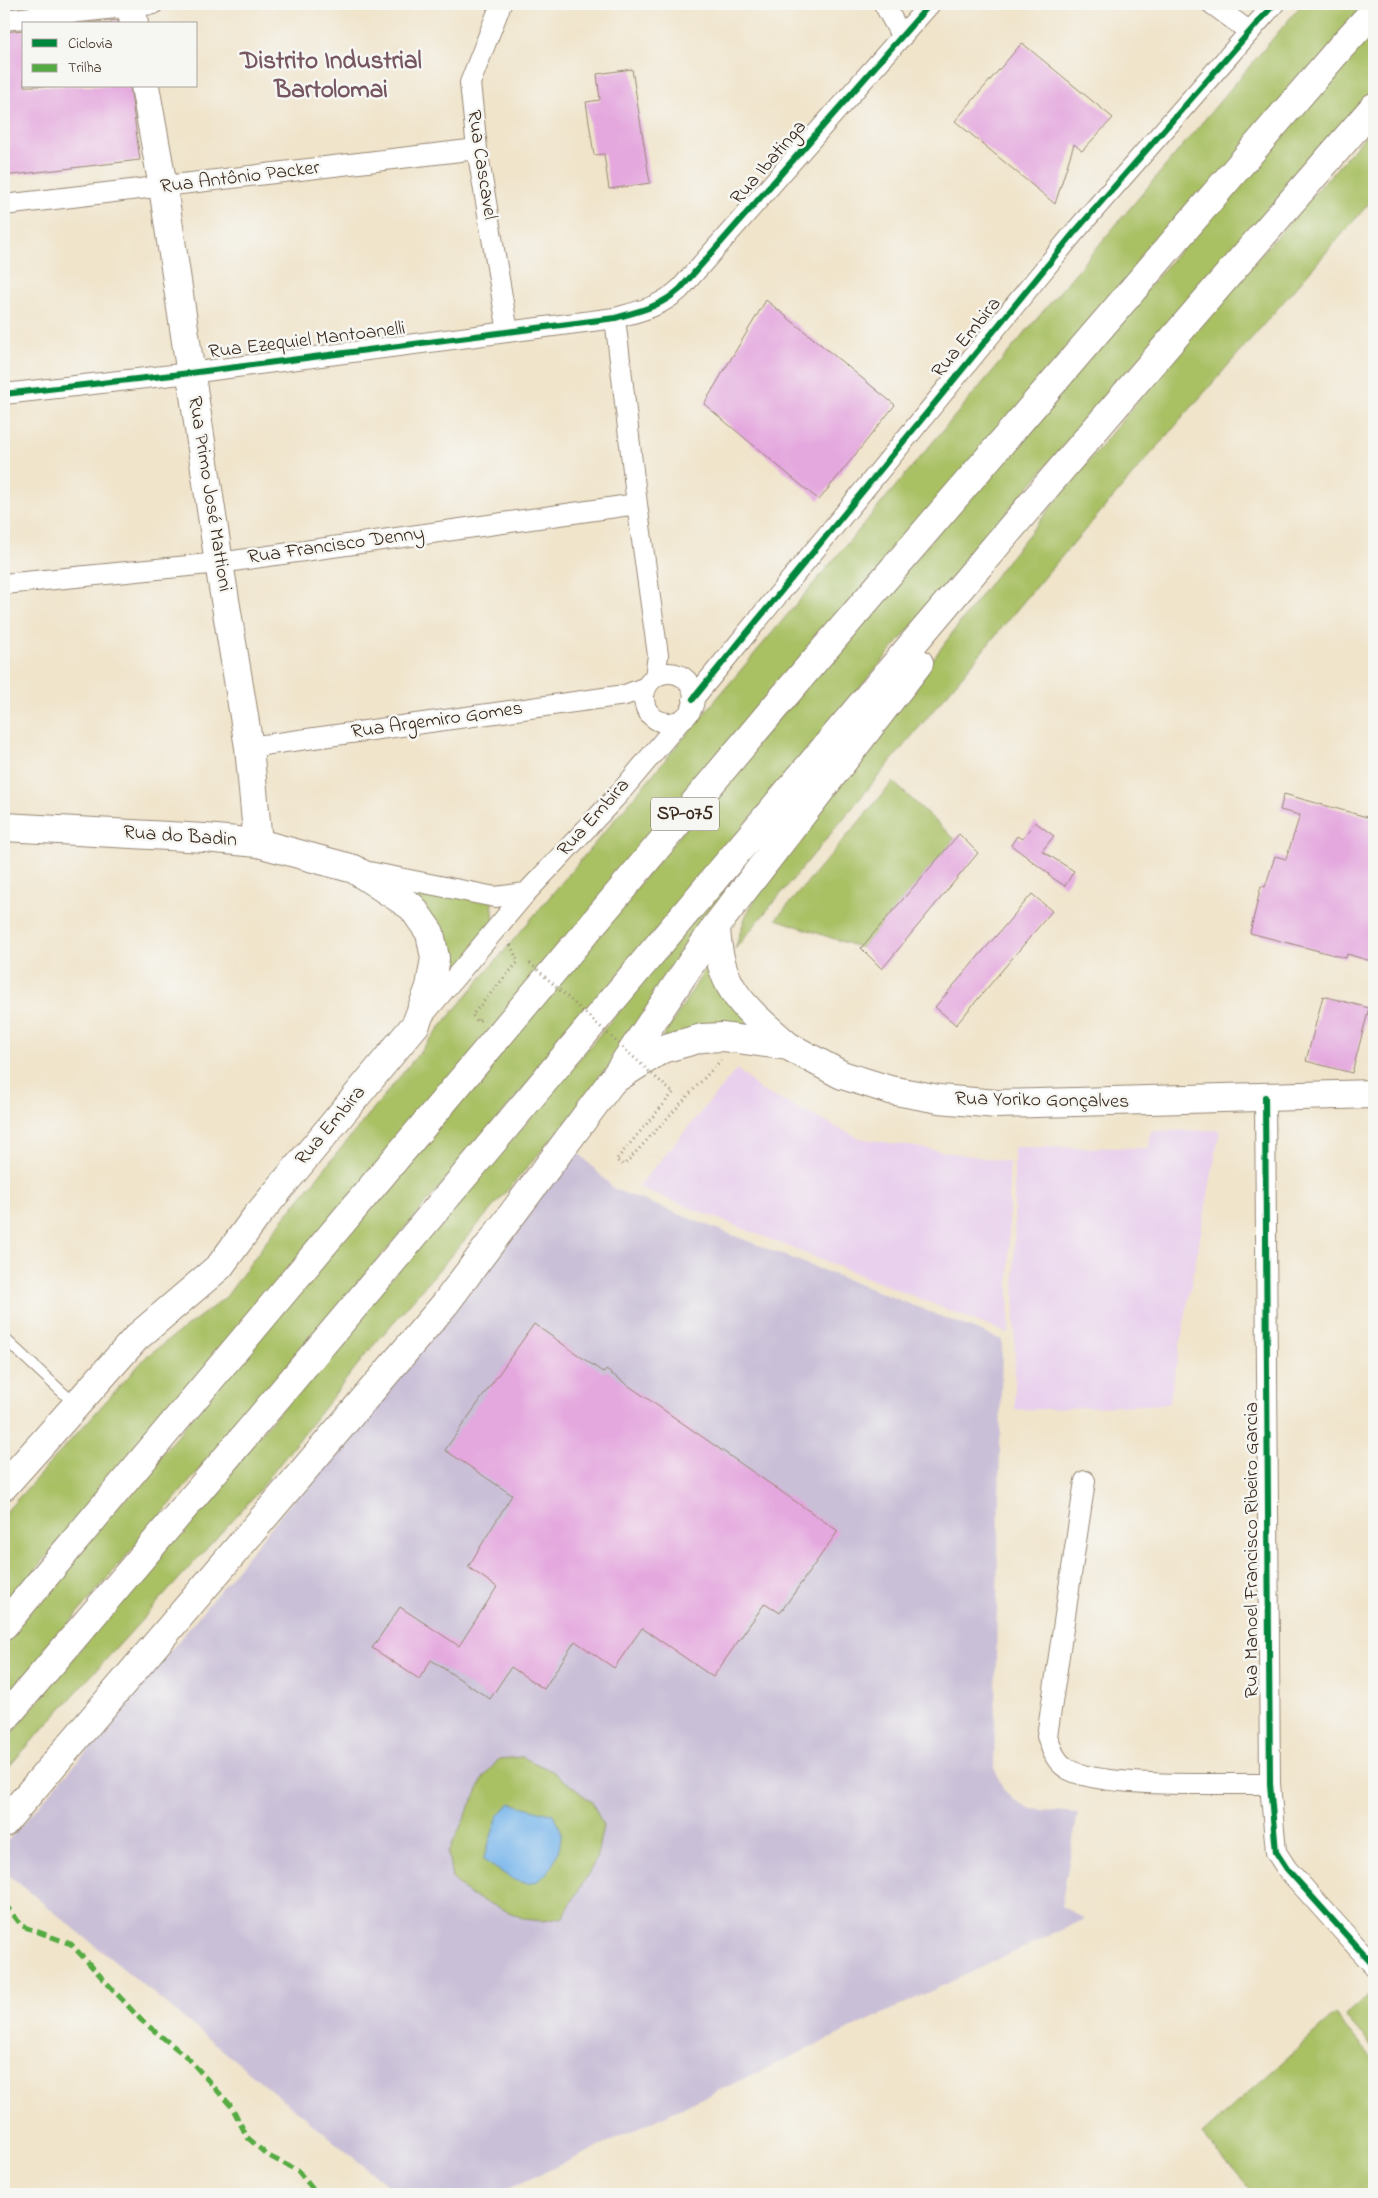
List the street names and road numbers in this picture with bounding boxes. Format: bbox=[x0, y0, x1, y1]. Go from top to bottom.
street label: Rua Cascavel bbox=[458, 108, 504, 222]
street label: Rua Ibatinga bbox=[724, 114, 815, 213]
street label: Rua Antônio Packer bbox=[159, 154, 322, 202]
street label: Rua Embira bbox=[925, 291, 1009, 385]
street label: Rua Ezequiel Mantoanelli bbox=[207, 315, 407, 367]
street label: Rua Primo José Mattioni bbox=[179, 394, 239, 594]
street label: Rua Francisco Denny bbox=[246, 519, 426, 573]
street label: Rua Argemiro Gomes bbox=[349, 695, 525, 748]
street label: Rua Embira bbox=[551, 772, 637, 864]
road number: SP-075 bbox=[651, 798, 719, 831]
street label: Rua do Badin bbox=[122, 819, 238, 855]
street label: Rua Embira bbox=[289, 1080, 373, 1172]
street label: Rua Yoriko Gonçalves bbox=[955, 1085, 1129, 1117]
street label: Rua Manoel Francisco Ribeiro Garcia bbox=[1238, 1402, 1267, 1698]

